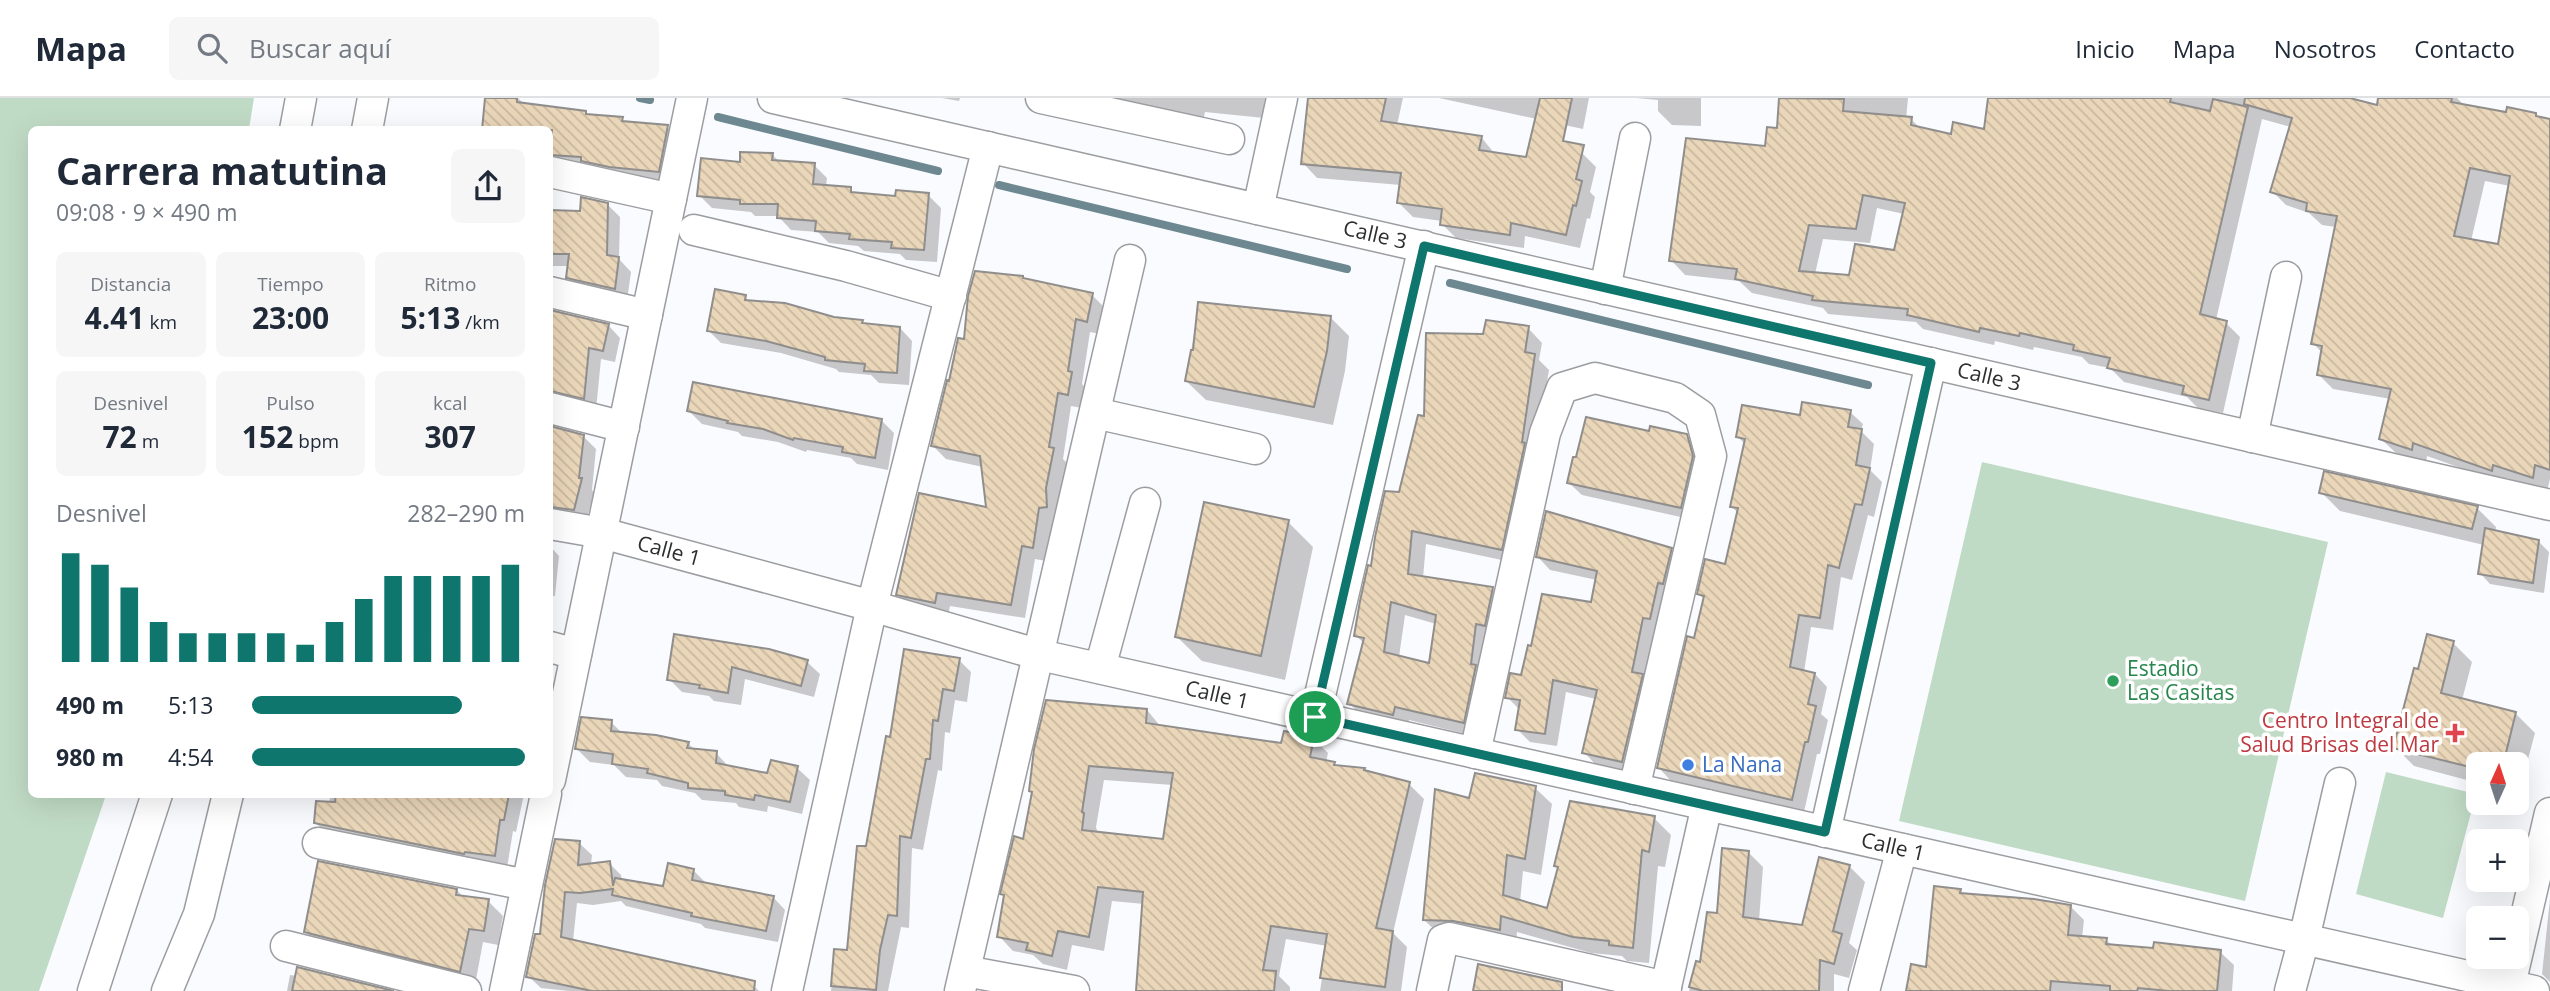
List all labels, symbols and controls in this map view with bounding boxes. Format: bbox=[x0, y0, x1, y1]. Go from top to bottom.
search box bbox=[169, 17, 659, 80]
text: Mapa bbox=[35, 26, 127, 71]
icon: search bbox=[193, 29, 231, 67]
text: Buscar aquí bbox=[249, 30, 391, 66]
text: Inicio bbox=[2075, 32, 2135, 65]
text: Mapa bbox=[2173, 32, 2236, 65]
text: Nosotros bbox=[2274, 32, 2376, 65]
text: Contacto bbox=[2414, 32, 2515, 65]
text: Carrera matutina bbox=[56, 144, 388, 196]
button: share bbox=[451, 149, 525, 223]
text: 09:08 · 9 × 490 m bbox=[56, 196, 238, 228]
street label: Calle 3 bbox=[1341, 213, 1410, 255]
text: Distancia bbox=[90, 271, 171, 297]
text: Tiempo bbox=[257, 271, 324, 297]
text: Ritmo bbox=[424, 271, 476, 297]
text: 4.41 bbox=[85, 297, 145, 338]
text: 23:00 bbox=[252, 297, 329, 338]
text: 5:13 bbox=[400, 297, 460, 338]
text: km bbox=[145, 309, 177, 335]
text: /km bbox=[460, 309, 500, 335]
street label: Calle 3 bbox=[1955, 355, 2024, 397]
text: Desnivel bbox=[93, 390, 168, 416]
text: Pulso bbox=[266, 390, 315, 416]
text: kcal bbox=[433, 390, 467, 416]
text: 72 bbox=[102, 416, 137, 457]
text: 152 bbox=[242, 416, 293, 457]
text: 307 bbox=[424, 416, 476, 457]
text: m bbox=[137, 428, 159, 454]
text: bpm bbox=[293, 428, 339, 454]
text: Desnivel bbox=[56, 497, 147, 529]
text: 282–290 m bbox=[407, 497, 525, 529]
street label: Calle 1 bbox=[634, 528, 704, 572]
place label: Estadio Las Casitas bbox=[2127, 654, 2234, 706]
street label: Calle 1 bbox=[1183, 673, 1252, 715]
marker: Estadio Las Casitas bbox=[2105, 673, 2121, 689]
pin bbox=[1285, 687, 1345, 747]
text: 490 m bbox=[56, 689, 124, 721]
text: 5:13 bbox=[168, 689, 214, 721]
icon: arrive bbox=[1296, 698, 1334, 736]
place label: Centro Integral de Salud Brisas del Mar bbox=[2240, 706, 2439, 758]
marker: Centro Integral de Salud Brisas del Mar bbox=[2445, 723, 2465, 743]
text: 980 m bbox=[56, 741, 124, 773]
text: 4:54 bbox=[168, 741, 214, 773]
place label: La Nana bbox=[1702, 750, 1782, 778]
north arrow bbox=[2466, 752, 2529, 816]
map controls bbox=[2466, 752, 2529, 969]
marker: La Nana bbox=[1680, 757, 1696, 773]
street label: Calle 1 bbox=[1859, 825, 1928, 867]
button: + bbox=[2466, 829, 2529, 892]
button: − bbox=[2466, 906, 2529, 969]

